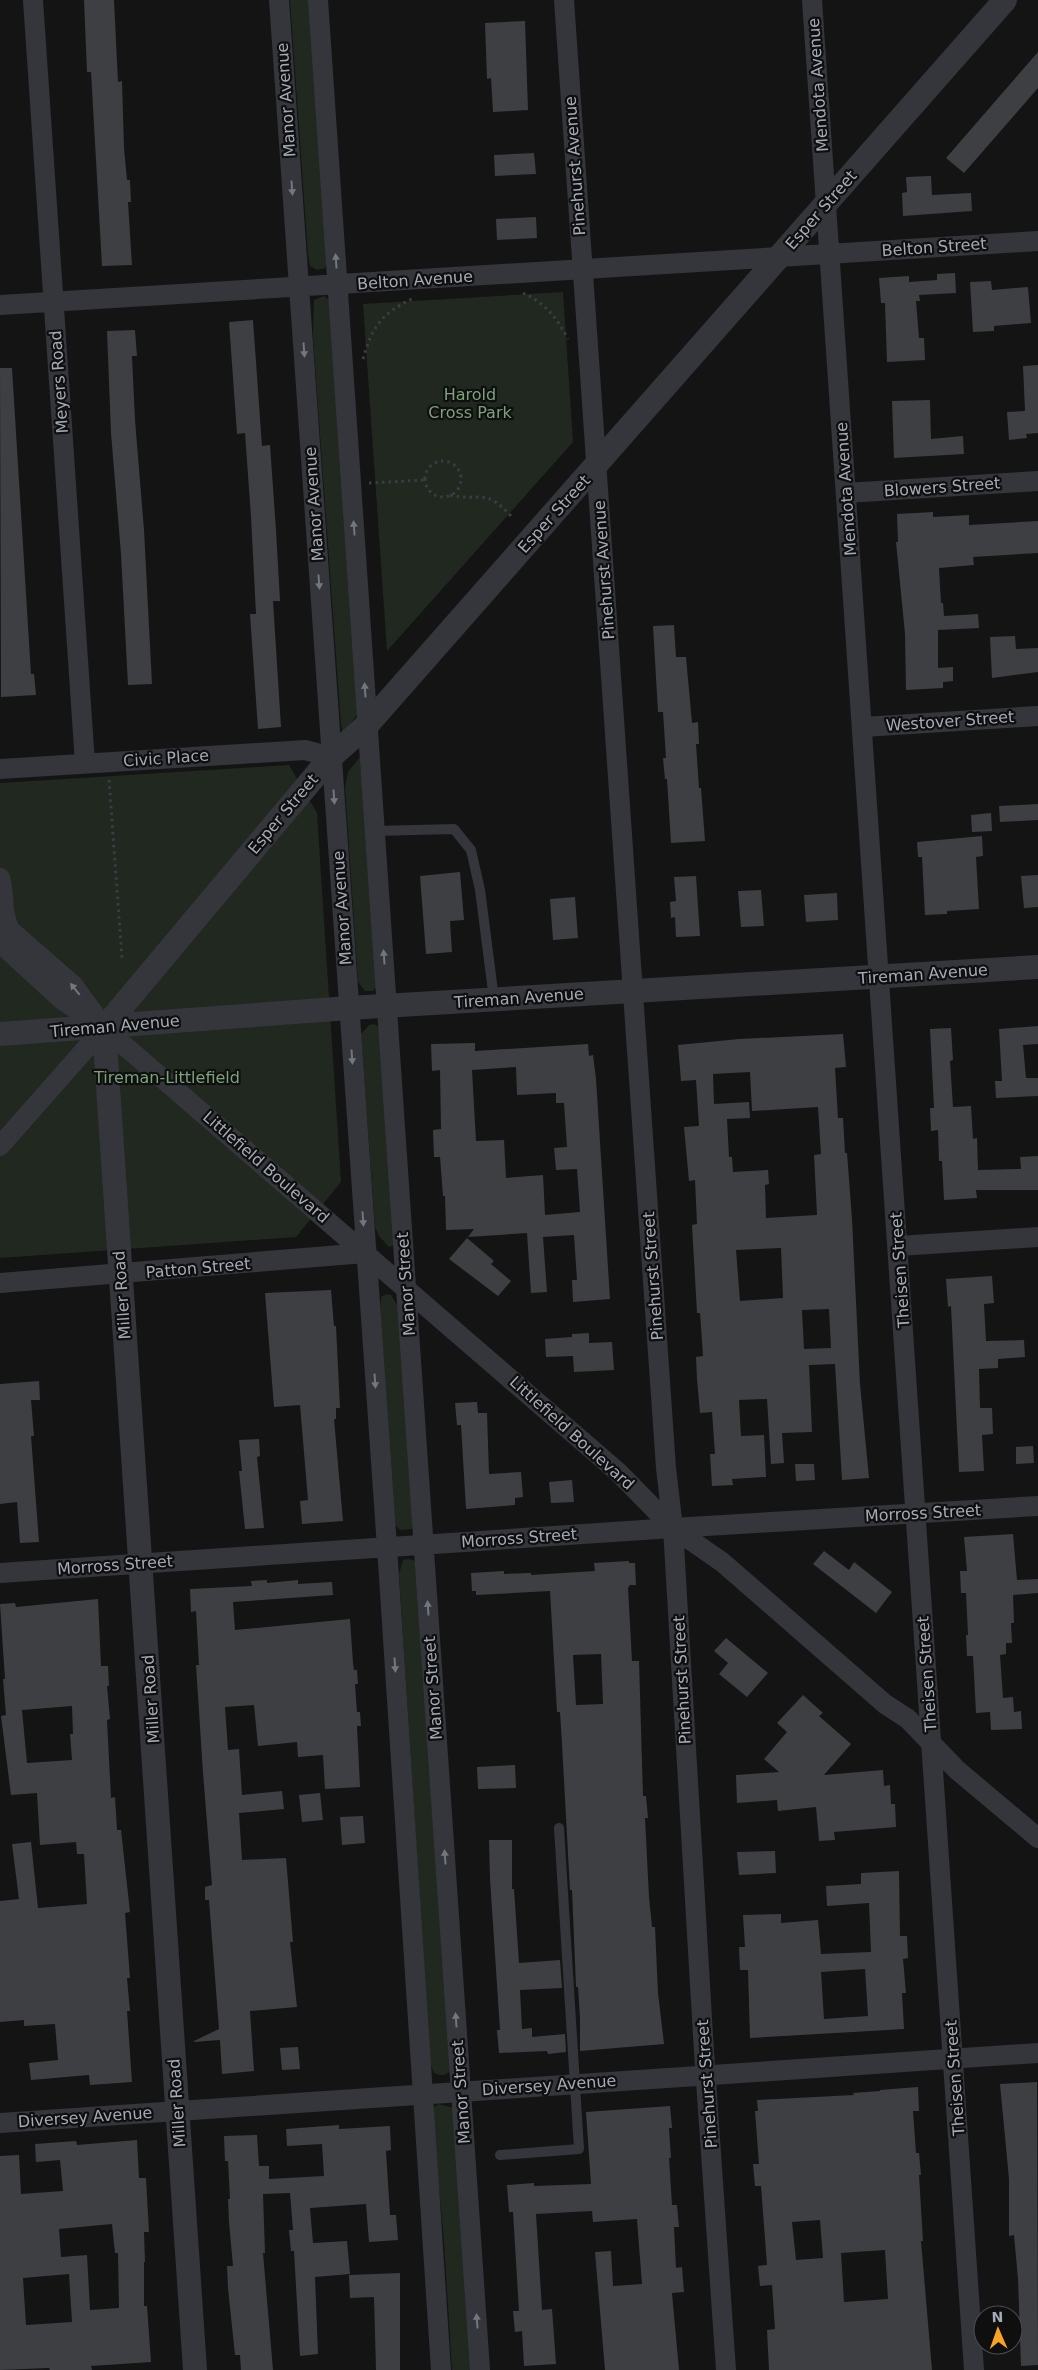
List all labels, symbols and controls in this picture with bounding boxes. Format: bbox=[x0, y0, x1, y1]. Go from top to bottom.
street label: Mendota Avenue bbox=[804, 17, 832, 153]
street label: Manor Avenue bbox=[273, 42, 299, 158]
street label: Pinehurst Avenue bbox=[561, 96, 589, 236]
street label: Esper Street bbox=[781, 167, 861, 253]
one-way arrow bbox=[289, 181, 297, 197]
street label: Belton Street bbox=[881, 234, 987, 260]
one-way arrow bbox=[332, 253, 340, 269]
street label: Belton Avenue bbox=[356, 266, 474, 294]
street label: Meyers Road bbox=[46, 330, 72, 434]
one-way arrow bbox=[300, 343, 308, 359]
park label: Harold Cross Park bbox=[428, 385, 512, 422]
street label: Mendota Avenue bbox=[832, 421, 860, 557]
street label: Manor Avenue bbox=[301, 446, 327, 562]
street label: Esper Street bbox=[514, 471, 594, 557]
street label: Blowers Street bbox=[883, 473, 1001, 501]
street label: Pinehurst Avenue bbox=[590, 500, 618, 640]
one-way arrow bbox=[350, 520, 358, 536]
one-way arrow bbox=[316, 575, 324, 591]
one-way arrow bbox=[361, 682, 369, 698]
street label: Westover Street bbox=[885, 707, 1015, 735]
street label: Civic Place bbox=[122, 746, 210, 770]
street label: Esper Street bbox=[244, 770, 322, 858]
one-way arrow bbox=[330, 789, 338, 805]
street label: Manor Avenue bbox=[329, 850, 355, 966]
one-way arrow bbox=[379, 949, 387, 965]
street label: Tireman Avenue bbox=[857, 960, 988, 988]
one-way arrow bbox=[69, 982, 80, 995]
street label: Tireman Avenue bbox=[453, 984, 584, 1012]
street label: Tireman Avenue bbox=[48, 1011, 181, 1041]
one-way arrow bbox=[348, 1049, 356, 1065]
park label: Tireman-Littlefield bbox=[93, 1068, 240, 1087]
street label: Littlefield Boulevard bbox=[199, 1107, 333, 1227]
one-way arrow bbox=[359, 1211, 367, 1227]
street label: Pinehurst Street bbox=[639, 1211, 667, 1341]
street label: Theisen Street bbox=[886, 1211, 914, 1330]
street label: Manor Street bbox=[393, 1232, 419, 1336]
street label: Miller Road bbox=[109, 1250, 135, 1340]
street label: Patton Street bbox=[145, 1254, 251, 1282]
street label: Littlefield Boulevard bbox=[506, 1372, 638, 1494]
one-way arrow bbox=[371, 1373, 379, 1389]
street label: Morross Street bbox=[864, 1500, 982, 1526]
street label: Morross Street bbox=[460, 1524, 578, 1552]
street label: Morross Street bbox=[56, 1551, 174, 1579]
one-way arrow bbox=[424, 1600, 432, 1616]
street label: Pinehurst Street bbox=[669, 1615, 695, 1745]
street label: Theisen Street bbox=[913, 1615, 941, 1734]
street label: Manor Street bbox=[420, 1636, 446, 1740]
street label: Miller Road bbox=[138, 1654, 164, 1744]
one-way arrow bbox=[391, 1658, 399, 1674]
one-way arrow bbox=[441, 1849, 449, 1865]
one-way arrow bbox=[452, 2011, 460, 2027]
street label: Pinehurst Street bbox=[693, 2019, 721, 2149]
street label: Theisen Street bbox=[941, 2019, 969, 2138]
street label: Manor Street bbox=[448, 2040, 474, 2144]
street label: Miller Road bbox=[164, 2058, 190, 2148]
street label: Diversey Avenue bbox=[481, 2071, 617, 2099]
street label: Diversey Avenue bbox=[17, 2103, 153, 2131]
north arrow bbox=[973, 2305, 1023, 2355]
text: N bbox=[991, 2309, 1004, 2325]
one-way arrow bbox=[472, 2313, 480, 2329]

